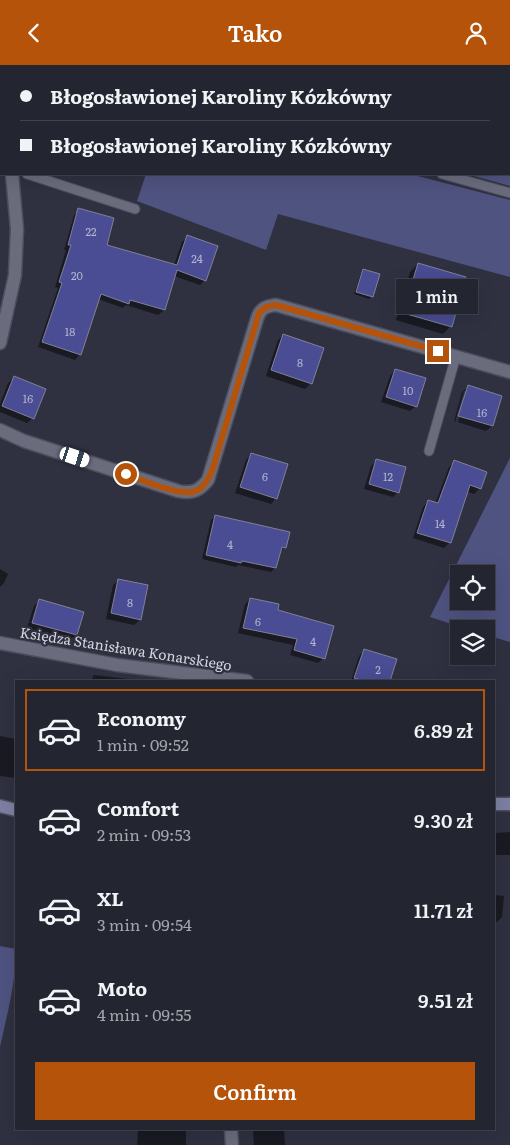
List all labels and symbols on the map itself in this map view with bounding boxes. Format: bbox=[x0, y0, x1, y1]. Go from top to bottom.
house number: 22 bbox=[85, 223, 97, 239]
house number: 24 bbox=[191, 250, 203, 266]
house number: 20 bbox=[71, 267, 83, 283]
callout: 1 min bbox=[397, 279, 479, 313]
house number: 18 bbox=[65, 323, 75, 339]
route end bbox=[427, 340, 449, 362]
house number: 8 bbox=[297, 354, 303, 370]
house number: 10 bbox=[403, 382, 413, 398]
house number: 16 bbox=[23, 390, 33, 406]
house number: 16 bbox=[477, 404, 487, 420]
car bbox=[58, 445, 91, 469]
route start bbox=[115, 463, 137, 485]
house number: 6 bbox=[262, 468, 268, 484]
house number: 12 bbox=[383, 468, 393, 484]
house number: 14 bbox=[435, 515, 445, 531]
house number: 4 bbox=[227, 536, 233, 552]
house number: 8 bbox=[127, 594, 133, 610]
house number: 6 bbox=[255, 613, 261, 629]
street label: Księdza Stanisława Konarskiego bbox=[19, 621, 233, 675]
house number: 4 bbox=[310, 633, 316, 649]
house number: 2 bbox=[375, 661, 381, 677]

